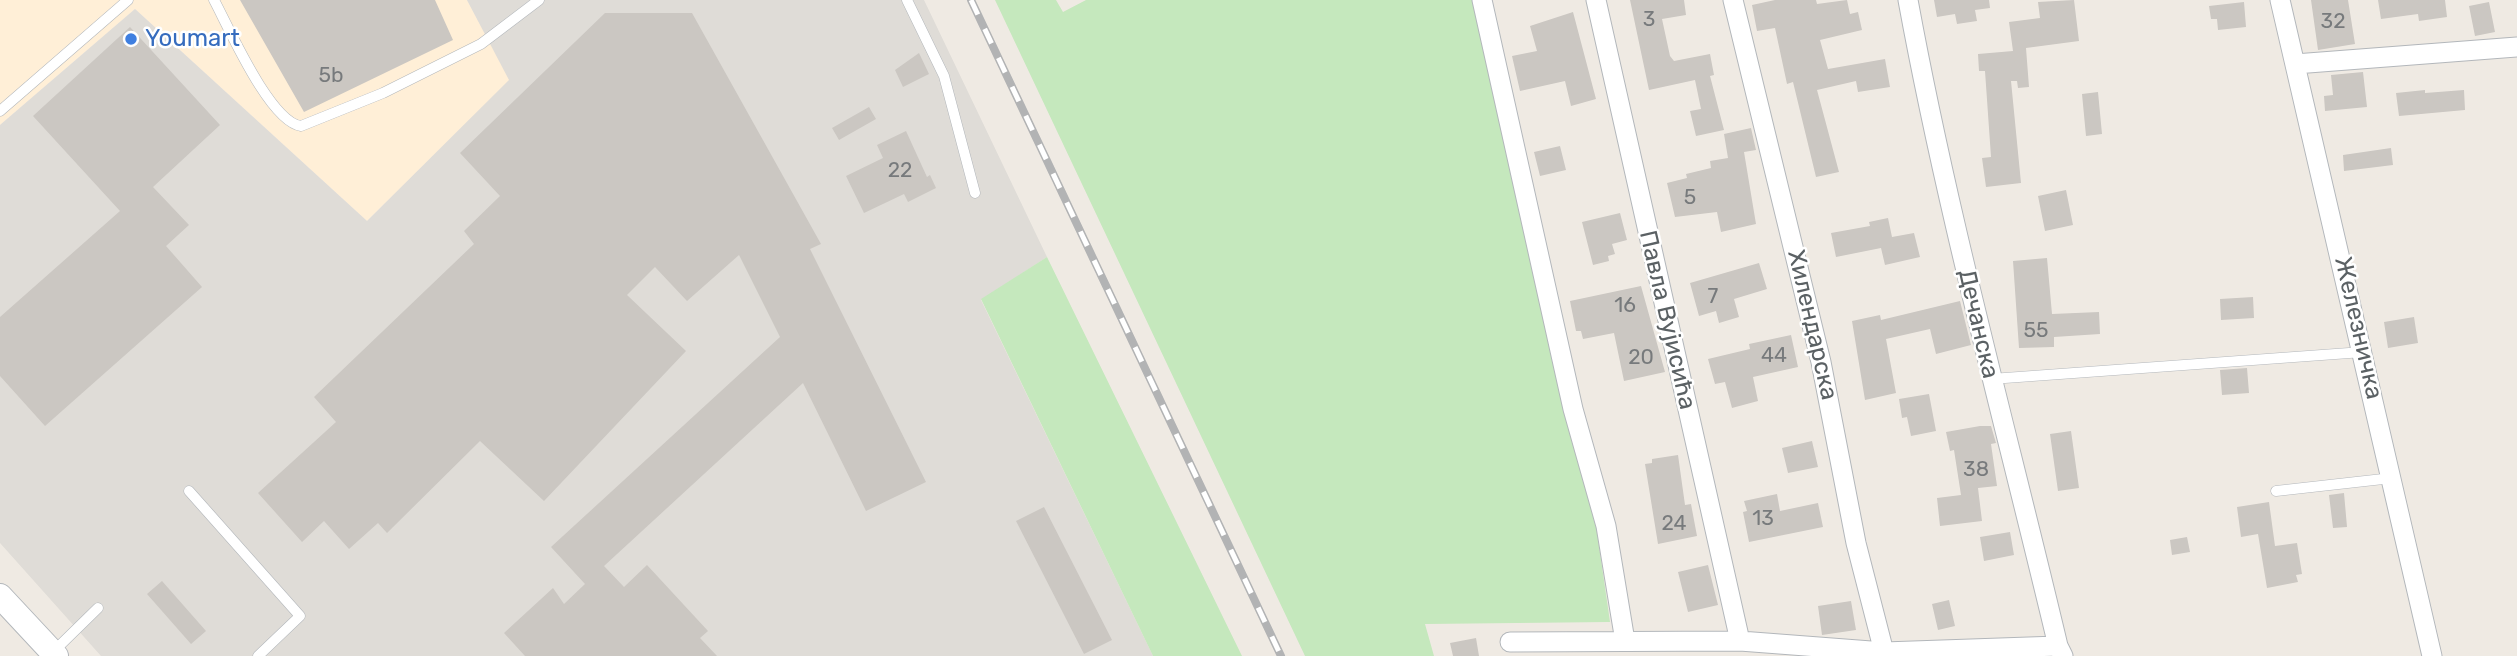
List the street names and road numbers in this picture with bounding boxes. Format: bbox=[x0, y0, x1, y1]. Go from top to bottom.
street label: Павла Вујисића bbox=[1632, 228, 1702, 412]
street label: Хилендарска bbox=[1781, 247, 1843, 403]
street label: Железничка bbox=[2328, 254, 2388, 402]
street label: Дечанска bbox=[1952, 267, 2004, 381]

